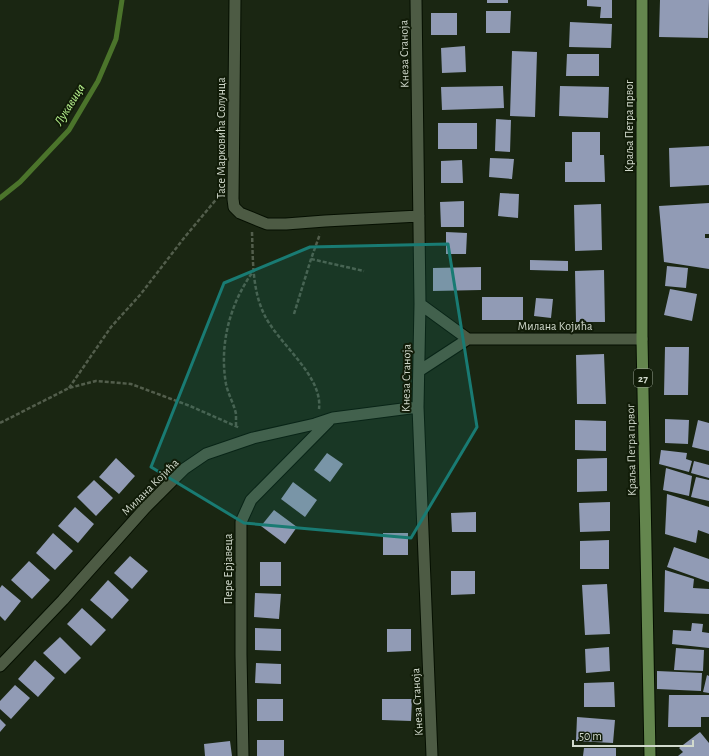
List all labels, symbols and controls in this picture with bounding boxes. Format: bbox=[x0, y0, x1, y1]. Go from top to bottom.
street label: Кнеза Станоја bbox=[397, 19, 412, 88]
street label: Тасе Марковића Солунца bbox=[215, 77, 228, 199]
street label: Краља Петра првог bbox=[623, 79, 635, 172]
water label: Лукавица bbox=[52, 82, 88, 129]
street label: Милана Којића bbox=[518, 320, 593, 333]
street label: Кнеза Станоја bbox=[399, 343, 414, 412]
road number: 27 bbox=[634, 369, 652, 387]
street label: Краља Петра првог bbox=[624, 403, 638, 496]
street label: Милана Којића bbox=[119, 456, 182, 518]
street label: Пере Ерјавеца bbox=[222, 533, 235, 604]
street label: Кнеза Станоја bbox=[409, 667, 426, 736]
scale bar bbox=[573, 722, 693, 748]
text: 50 m bbox=[579, 730, 602, 742]

